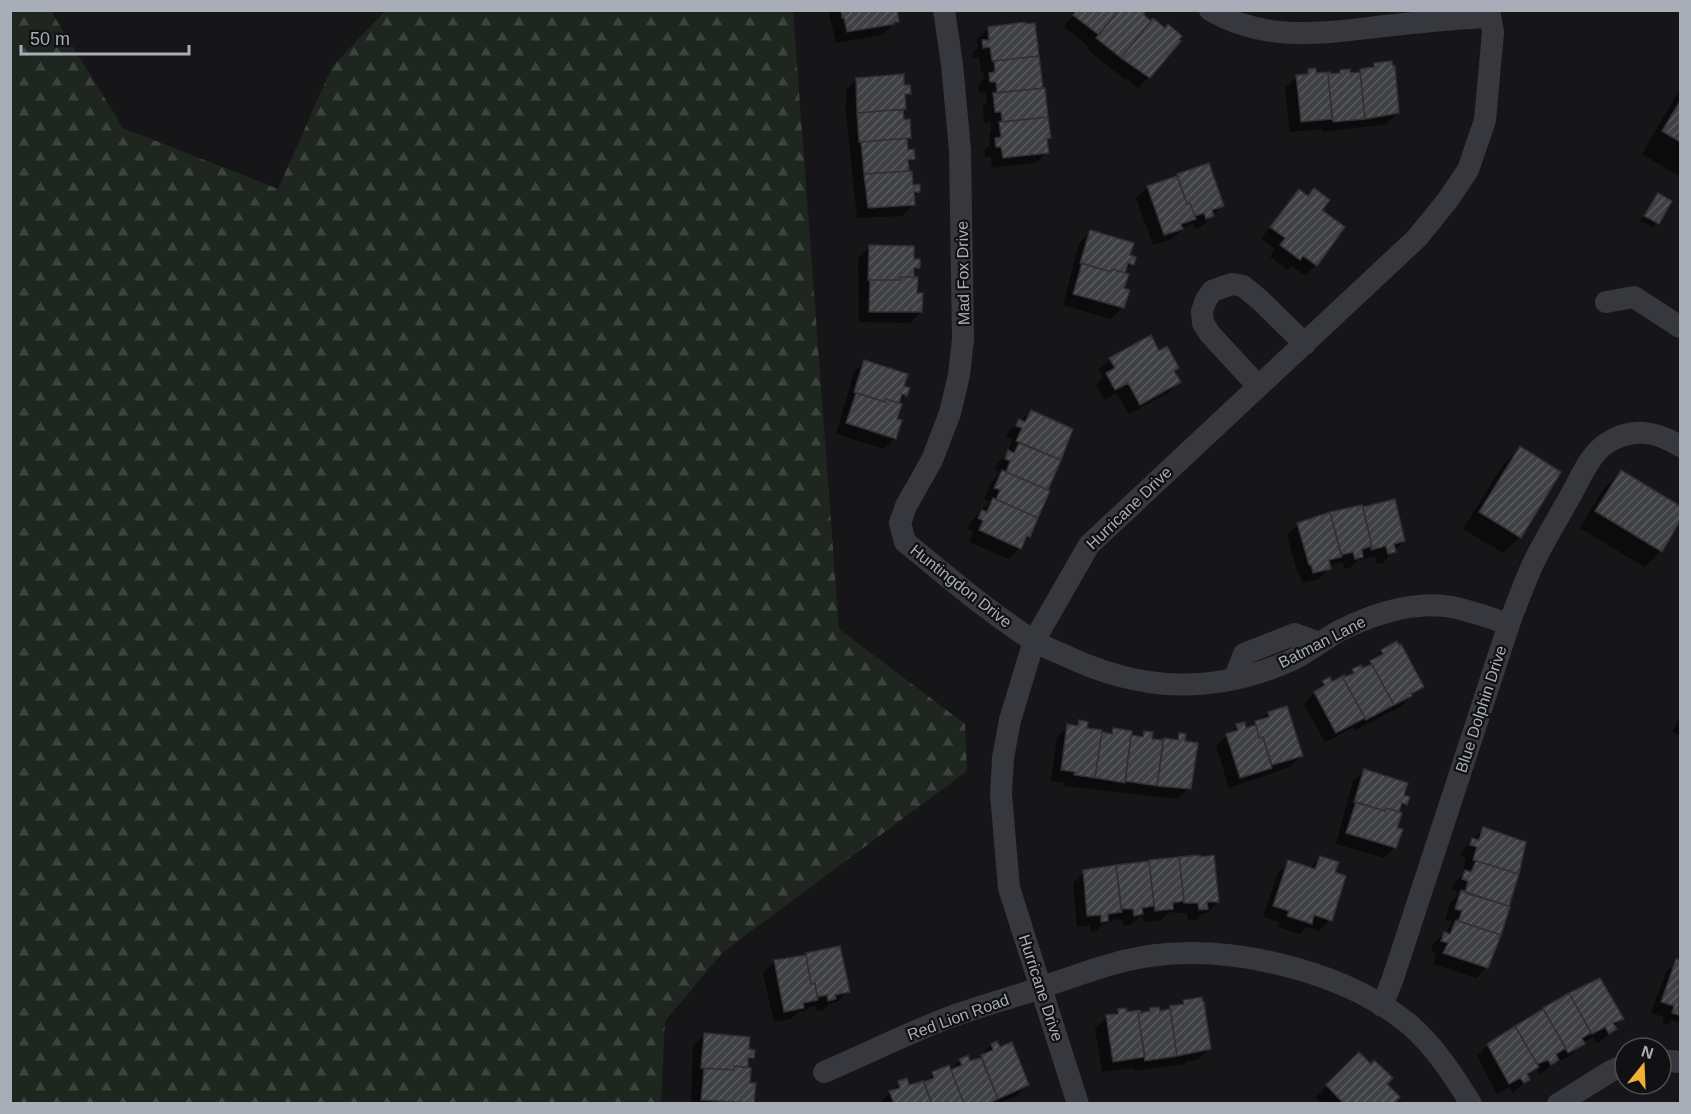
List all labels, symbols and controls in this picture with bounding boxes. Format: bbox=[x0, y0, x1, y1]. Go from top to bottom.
scale bar bbox=[21, 18, 189, 56]
text: 50 m bbox=[30, 29, 70, 49]
street label: Mad Fox Drive bbox=[954, 221, 972, 325]
street label: Hurricane Drive bbox=[1083, 463, 1175, 553]
street label: Huntingdon Drive bbox=[907, 541, 1015, 631]
street label: Batman Lane bbox=[1276, 613, 1368, 671]
street label: Blue Dolphin Drive bbox=[1452, 643, 1510, 775]
street label: Hurricane Drive bbox=[1016, 933, 1066, 1044]
street label: Red Lion Road bbox=[905, 991, 1011, 1043]
north arrow bbox=[1613, 1036, 1673, 1096]
text: N bbox=[1639, 1042, 1656, 1062]

